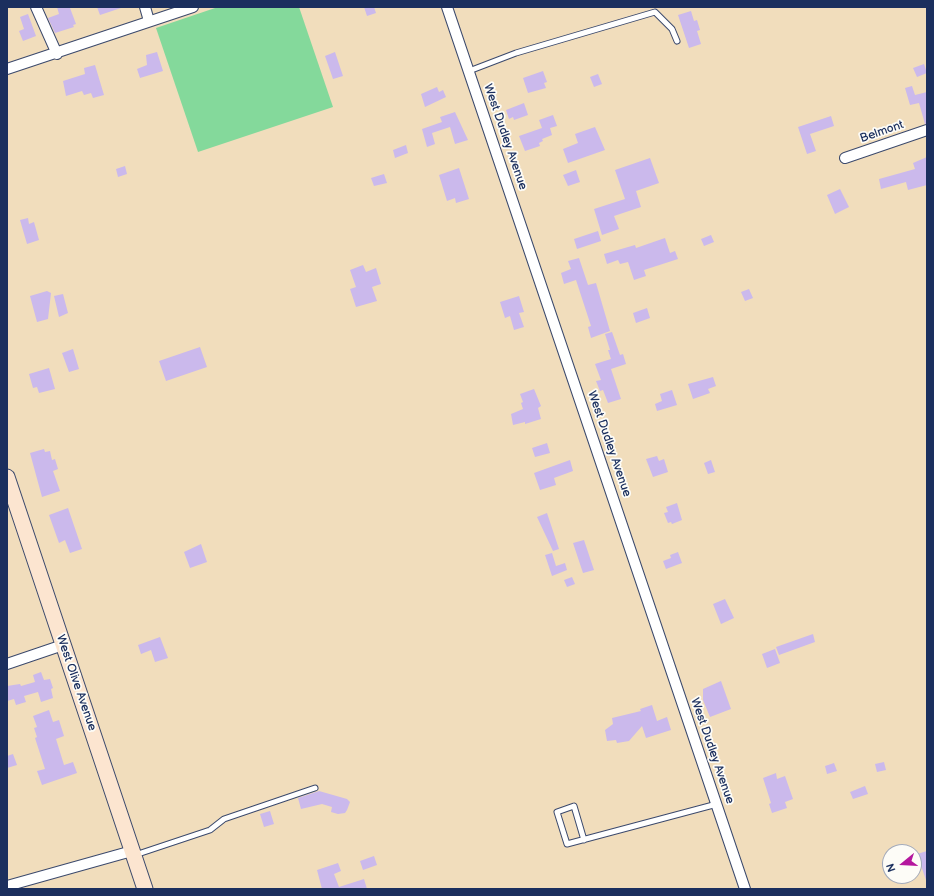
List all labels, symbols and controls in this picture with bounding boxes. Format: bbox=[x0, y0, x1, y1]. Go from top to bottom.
street label: West Dudley Avenue bbox=[480, 82, 530, 192]
street label: Belmont bbox=[858, 118, 906, 146]
street label: West Dudley Avenue bbox=[584, 389, 634, 499]
street label: West Olive Avenue bbox=[53, 633, 99, 733]
street label: West Dudley Avenue bbox=[687, 696, 737, 806]
north arrow bbox=[882, 844, 922, 884]
text: N bbox=[884, 862, 899, 874]

